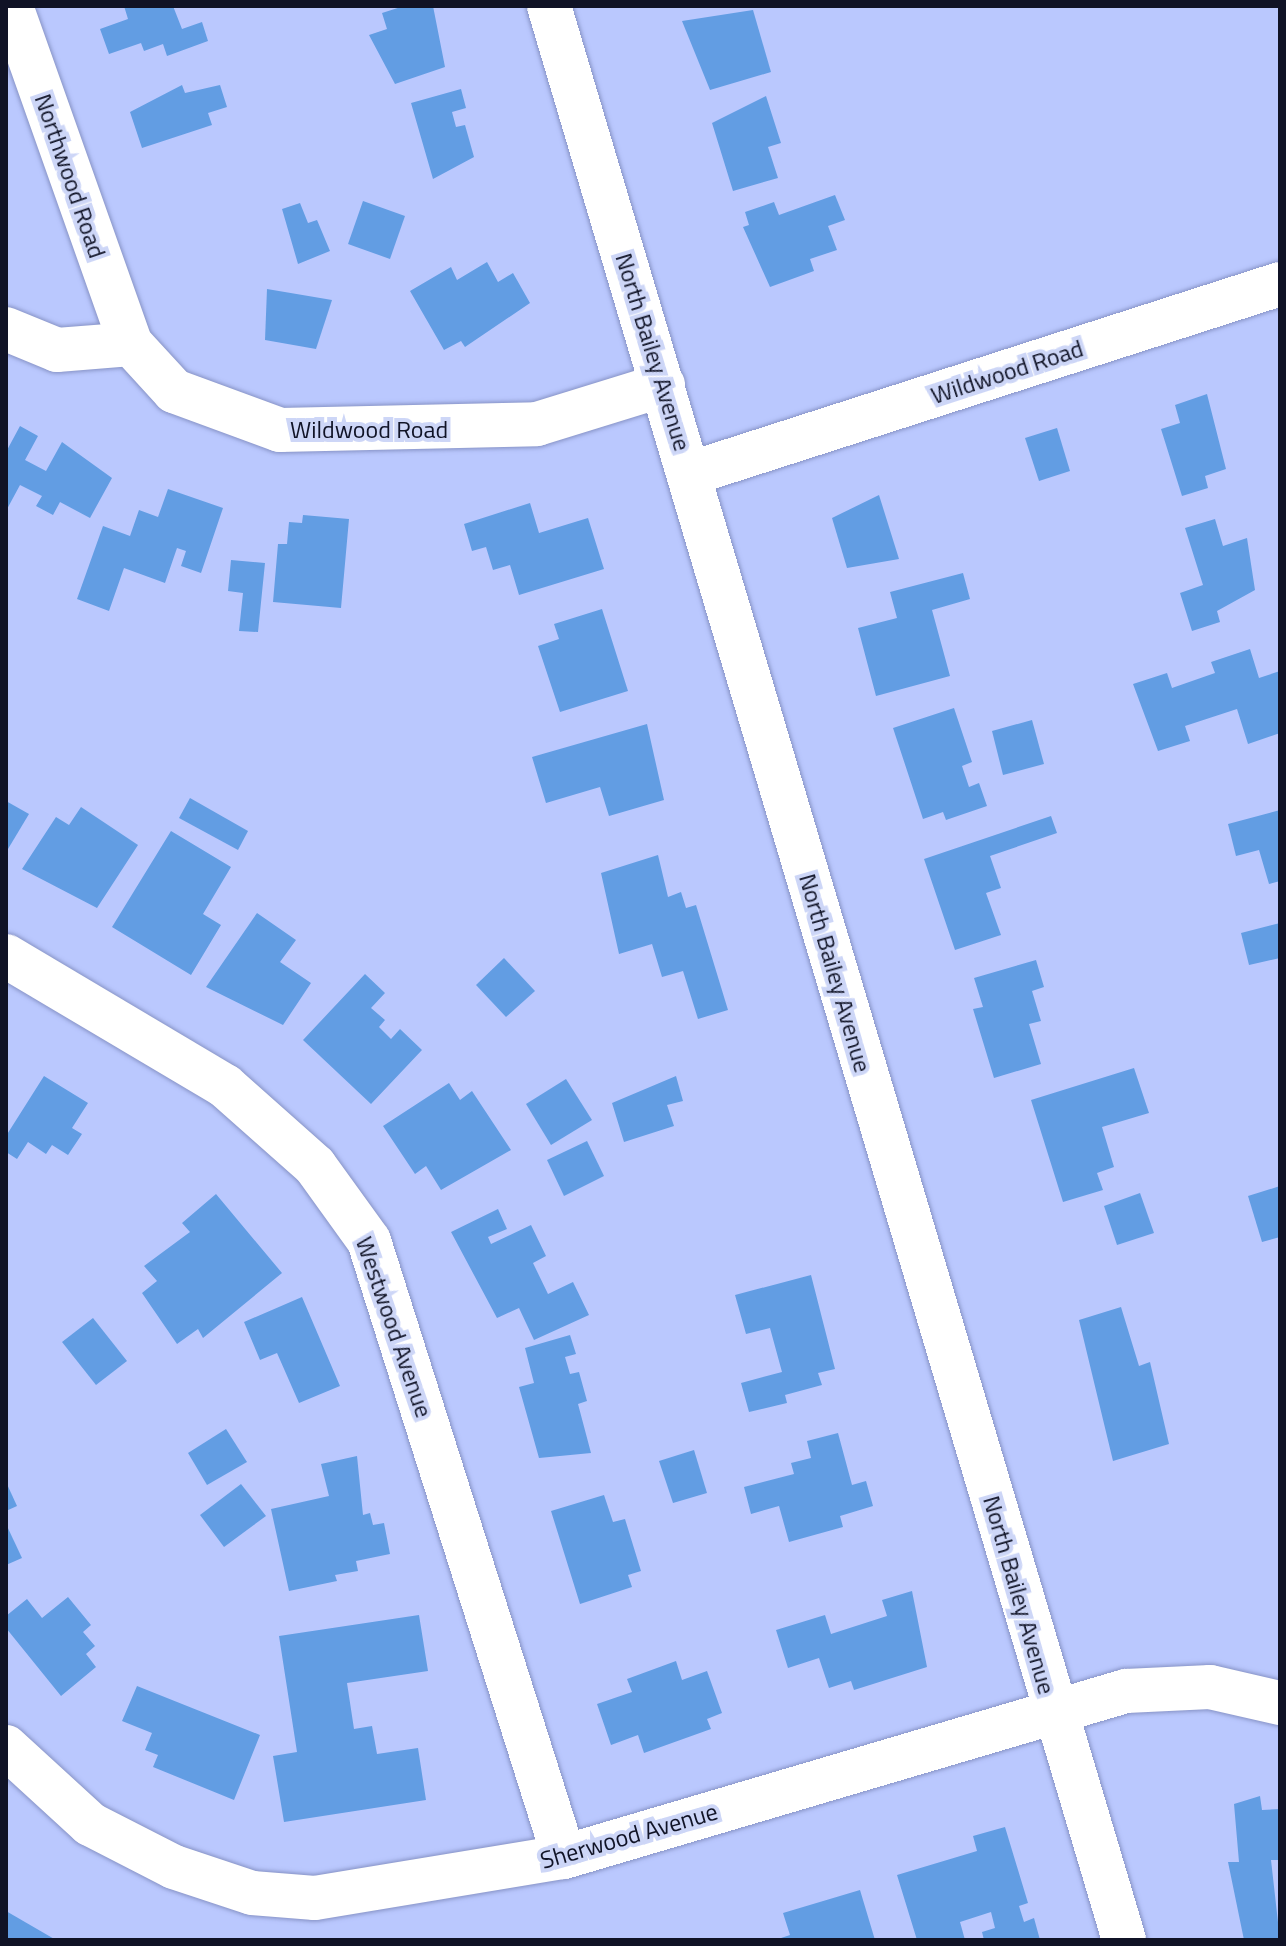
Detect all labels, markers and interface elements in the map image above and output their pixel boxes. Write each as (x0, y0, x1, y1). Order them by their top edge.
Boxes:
street label: Northwood Road (28, 90, 112, 262)
street label: North Bailey Avenue (609, 250, 697, 454)
street label: Wildwood Road (927, 334, 1087, 410)
street label: Wildwood Road (290, 416, 448, 444)
street label: North Bailey Avenue (793, 870, 877, 1076)
street label: Westwood Avenue (350, 1233, 438, 1421)
street label: North Bailey Avenue (977, 1492, 1061, 1698)
street label: Sherwood Avenue (537, 1797, 721, 1875)

